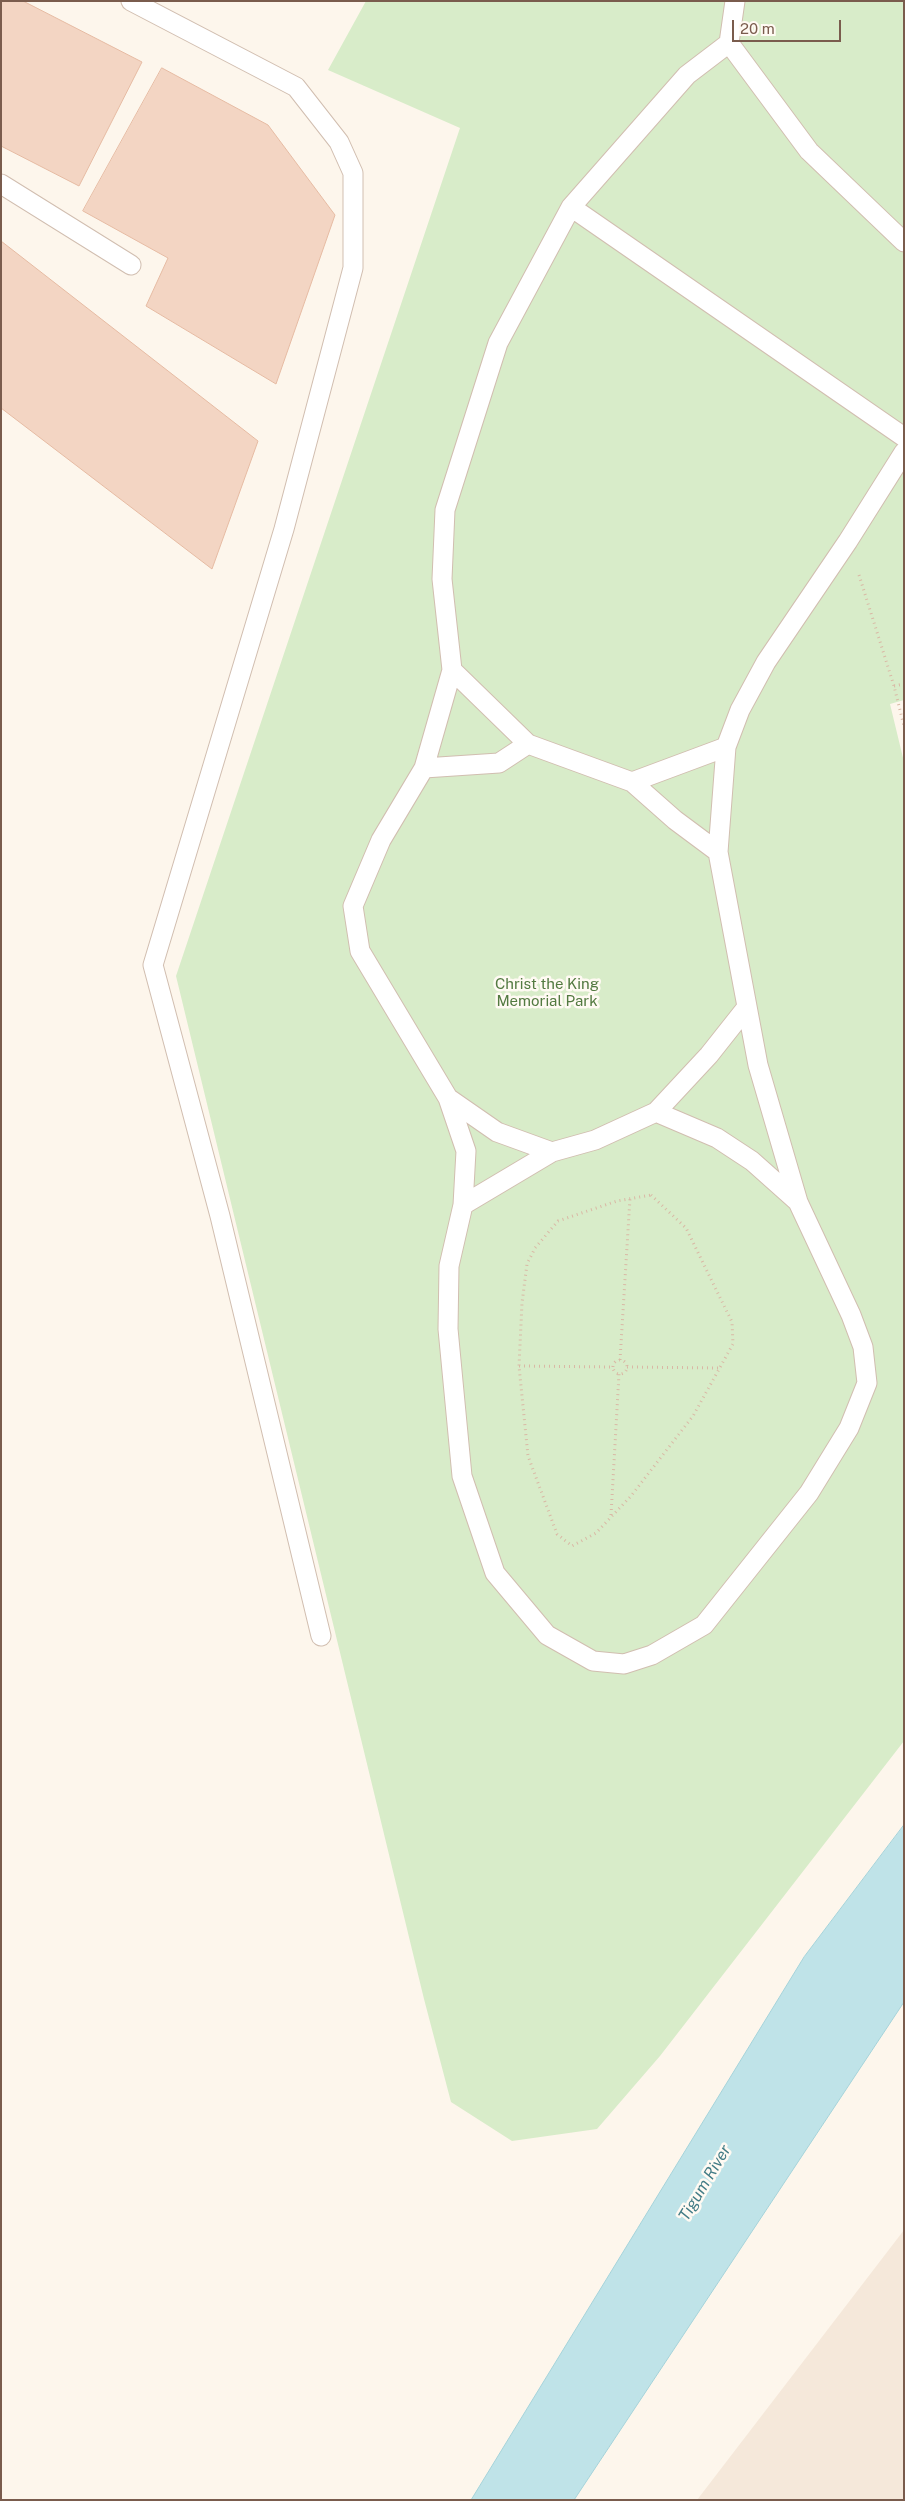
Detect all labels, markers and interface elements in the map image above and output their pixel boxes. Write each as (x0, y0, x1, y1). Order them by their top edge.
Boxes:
scale bar (735, 10, 844, 42)
text: 20 m (740, 20, 775, 37)
park label: Christ the King Memorial Park (495, 975, 599, 1010)
water label: Tigum River (675, 2142, 735, 2224)

